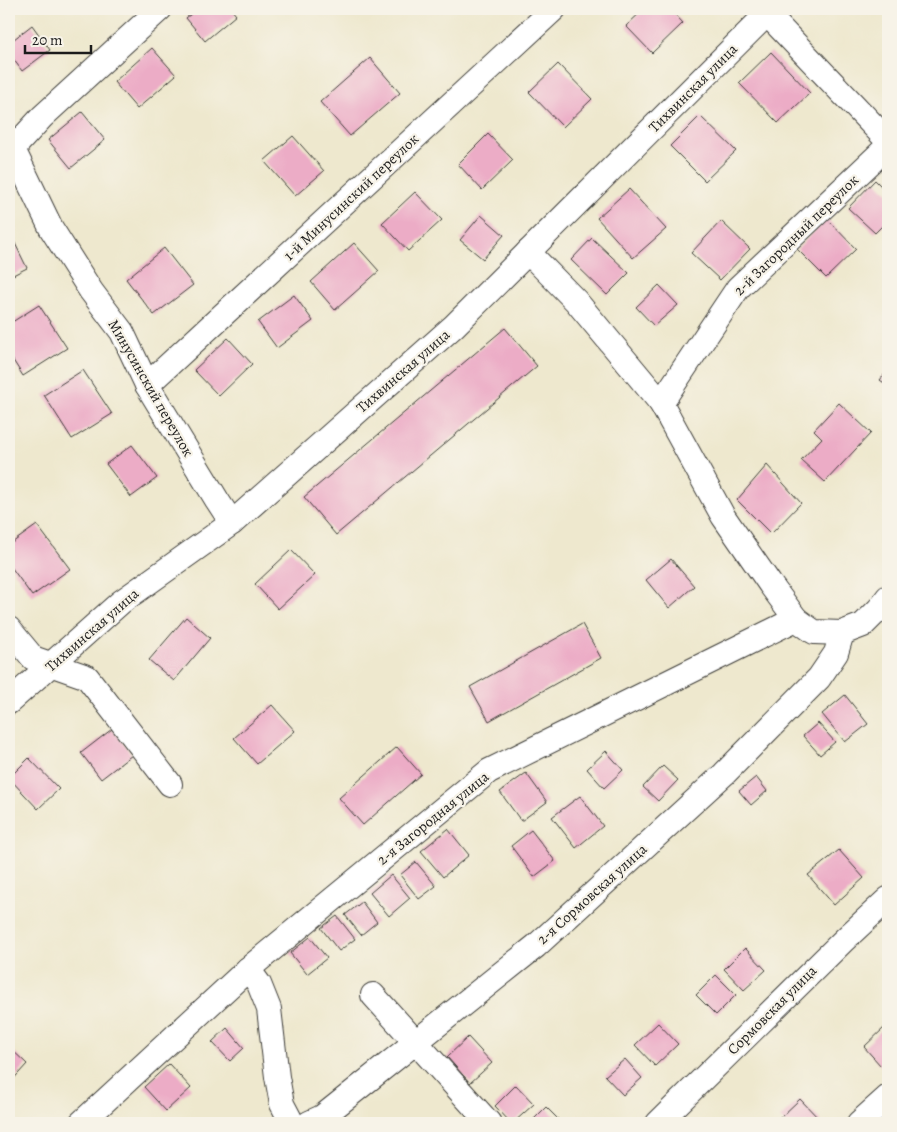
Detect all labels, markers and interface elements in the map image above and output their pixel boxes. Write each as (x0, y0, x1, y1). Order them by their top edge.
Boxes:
scale bar (25, 22, 91, 54)
text: 20 m (32, 30, 63, 50)
street label: Тихвинская улица (644, 39, 742, 137)
street label: 1-й Минусинский переулок (279, 129, 423, 265)
street label: 2-й Загородный переулок (729, 170, 863, 300)
street label: Минусинский переулок (104, 316, 199, 460)
street label: Тихвинская улица (352, 325, 454, 417)
street label: Тихвинская улица (41, 584, 143, 676)
street label: 2-я Загородная улица (373, 767, 493, 869)
street label: 2-я Сормовская улица (533, 839, 651, 949)
street label: Сормовская улица (723, 961, 821, 1059)

